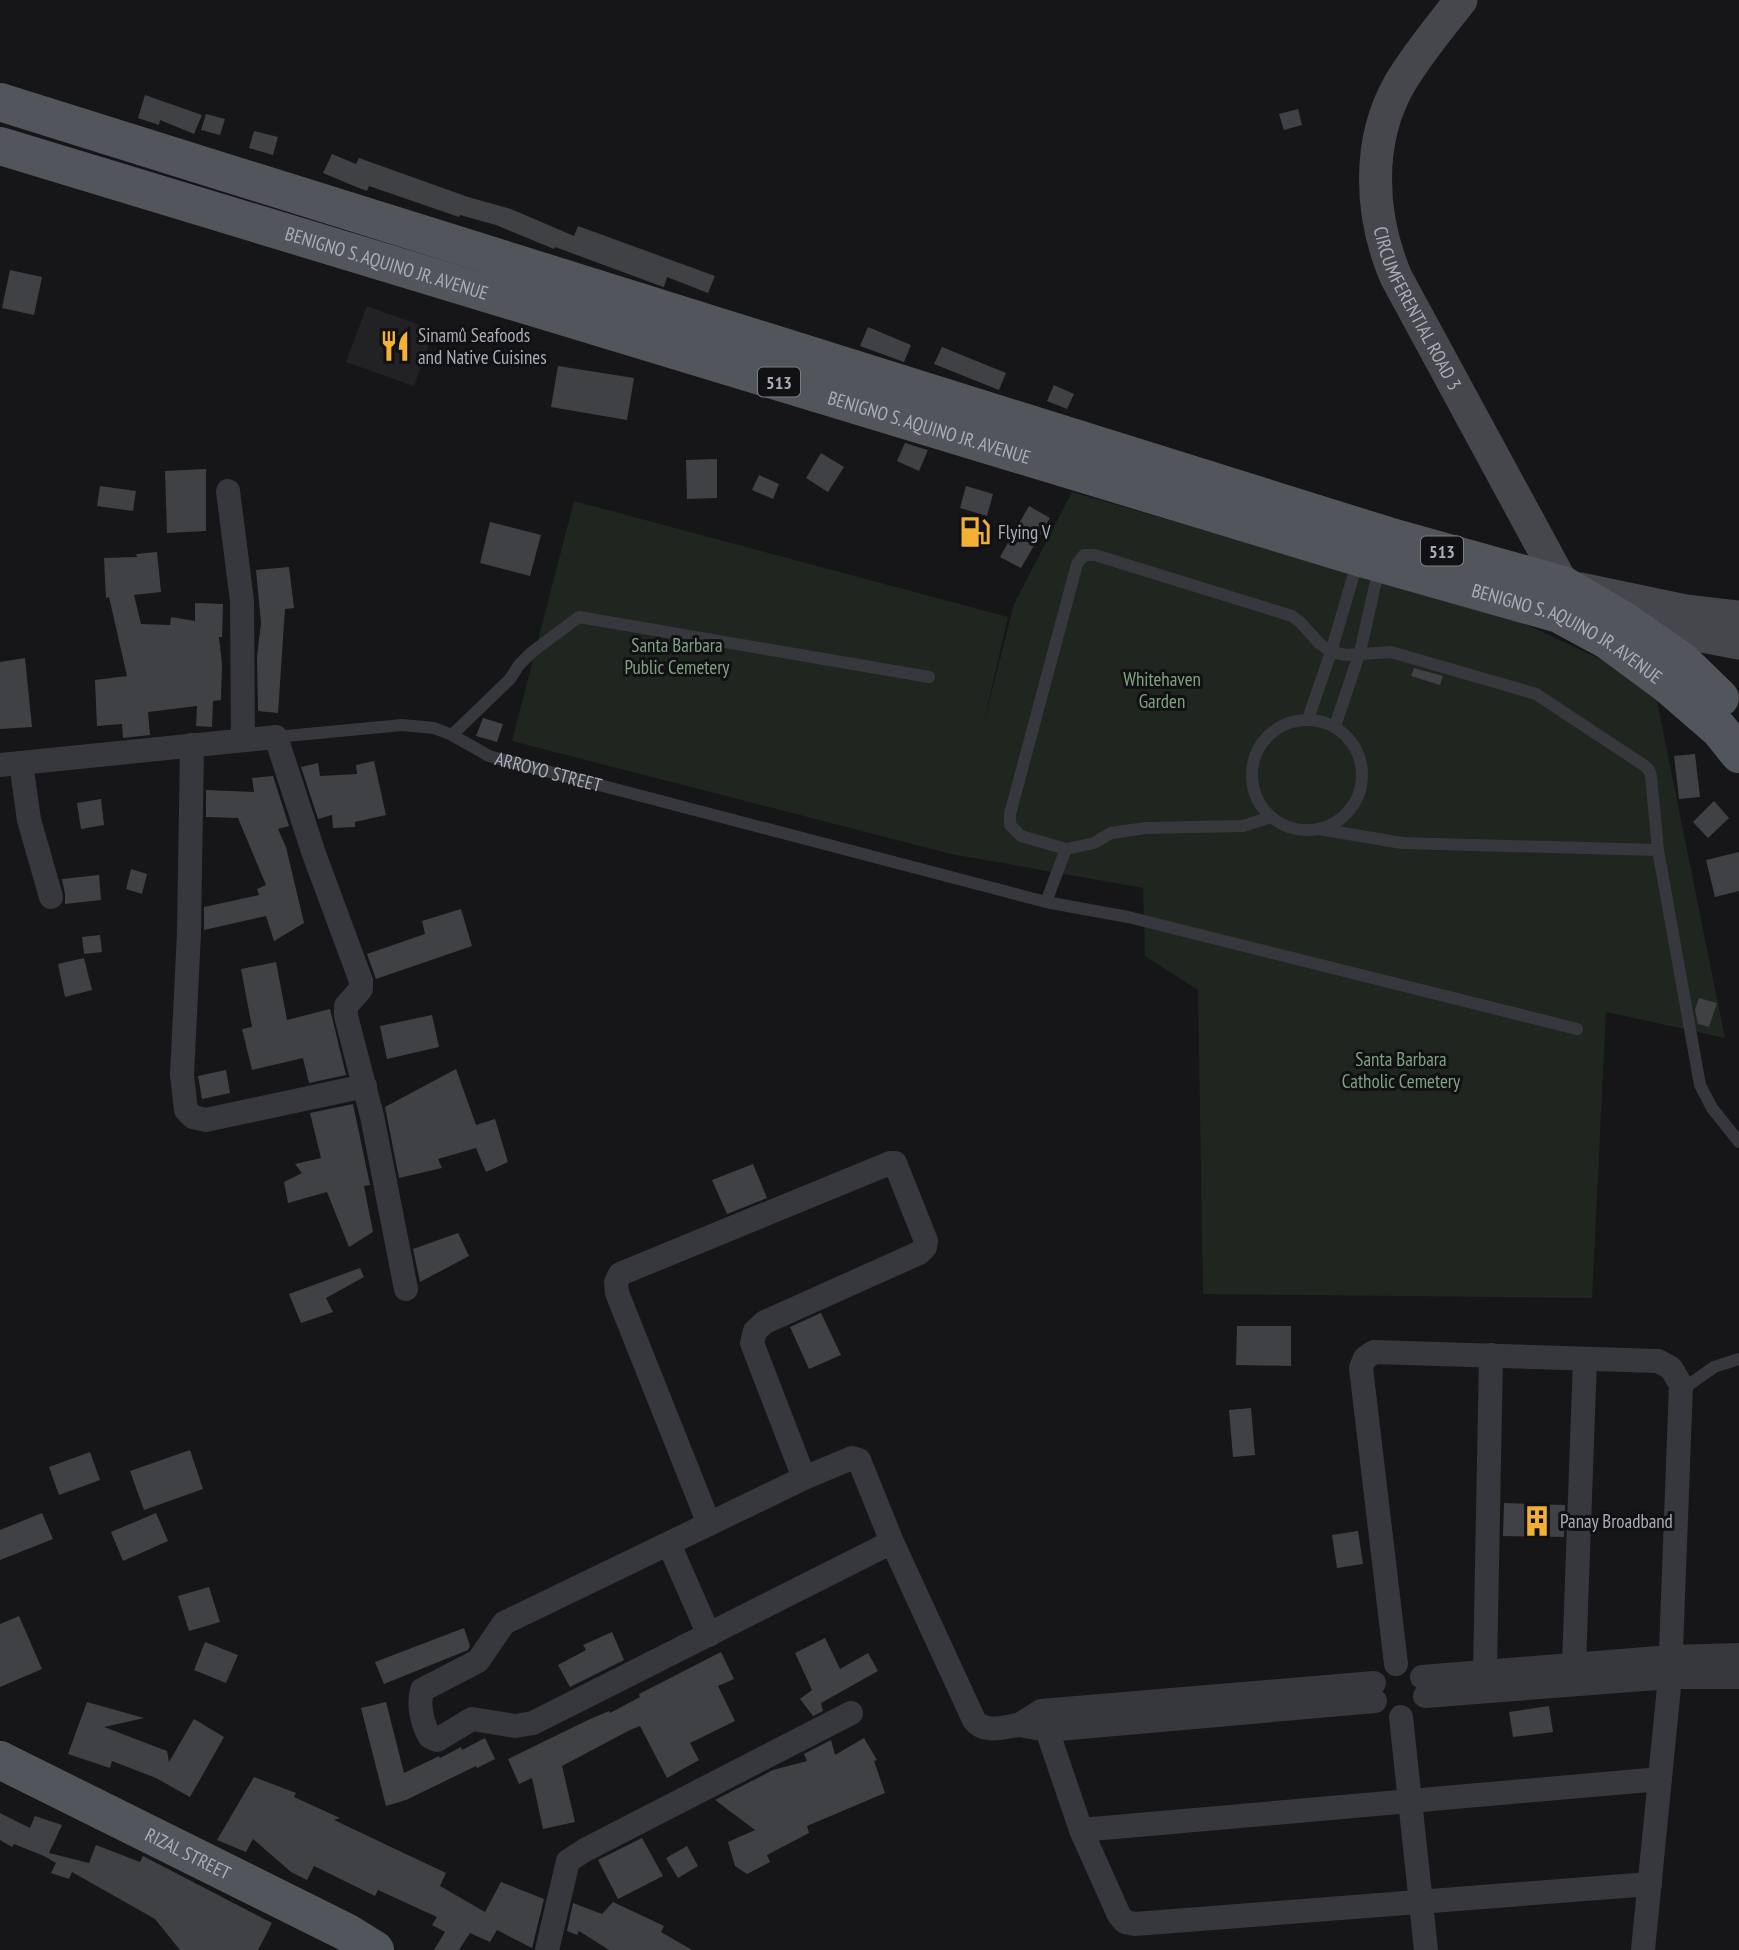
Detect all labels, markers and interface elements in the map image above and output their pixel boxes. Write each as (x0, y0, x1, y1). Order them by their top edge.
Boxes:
street label: BENIGNO S. AQUINO JR. AVENUE (282, 221, 491, 305)
street label: CIRCUMFERENTIAL ROAD 3 (1369, 224, 1467, 394)
place label: Sinamû Seafoods and Native Cuisines (418, 323, 547, 369)
restaurant icon: Sinamû Seafoods and Native Cuisines (378, 329, 412, 363)
road number: 513 (758, 368, 800, 396)
street label: BENIGNO S. AQUINO JR. AVENUE (825, 385, 1034, 469)
fuel station icon: Flying V (958, 515, 992, 549)
place label: Flying V (998, 520, 1051, 544)
road number: 513 (1421, 536, 1463, 566)
street label: BENIGNO S. AQUINO JR. AVENUE (1469, 578, 1667, 689)
park label: Santa Barbara Public Cemetery (624, 633, 730, 679)
park label: Whitehaven Garden (1123, 667, 1201, 713)
street label: ARROYO STREET (492, 746, 605, 797)
park label: Santa Barbara Catholic Cemetery (1342, 1047, 1461, 1093)
building icon: Panay Broadband (1520, 1504, 1554, 1538)
place label: Panay Broadband (1560, 1509, 1673, 1533)
street label: RIZAL STREET (141, 1822, 235, 1885)

